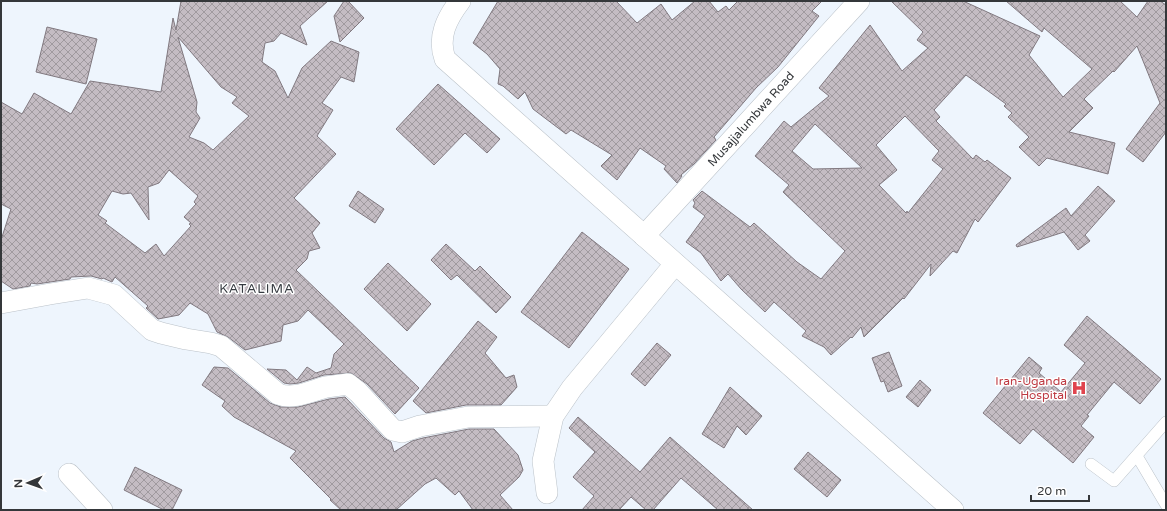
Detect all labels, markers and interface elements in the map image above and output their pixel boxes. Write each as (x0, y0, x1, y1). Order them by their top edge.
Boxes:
street label: Musajjalumbwa Road (705, 69, 797, 169)
district label: KATALIMA (219, 281, 295, 297)
place label: Iran-Uganda Hospital (995, 374, 1067, 402)
hospital icon: Iran-Uganda Hospital (1070, 379, 1088, 397)
north arrow (8, 463, 48, 503)
scale bar (1031, 477, 1089, 503)
text: N (12, 479, 25, 488)
text: 20 m (1037, 484, 1066, 498)

